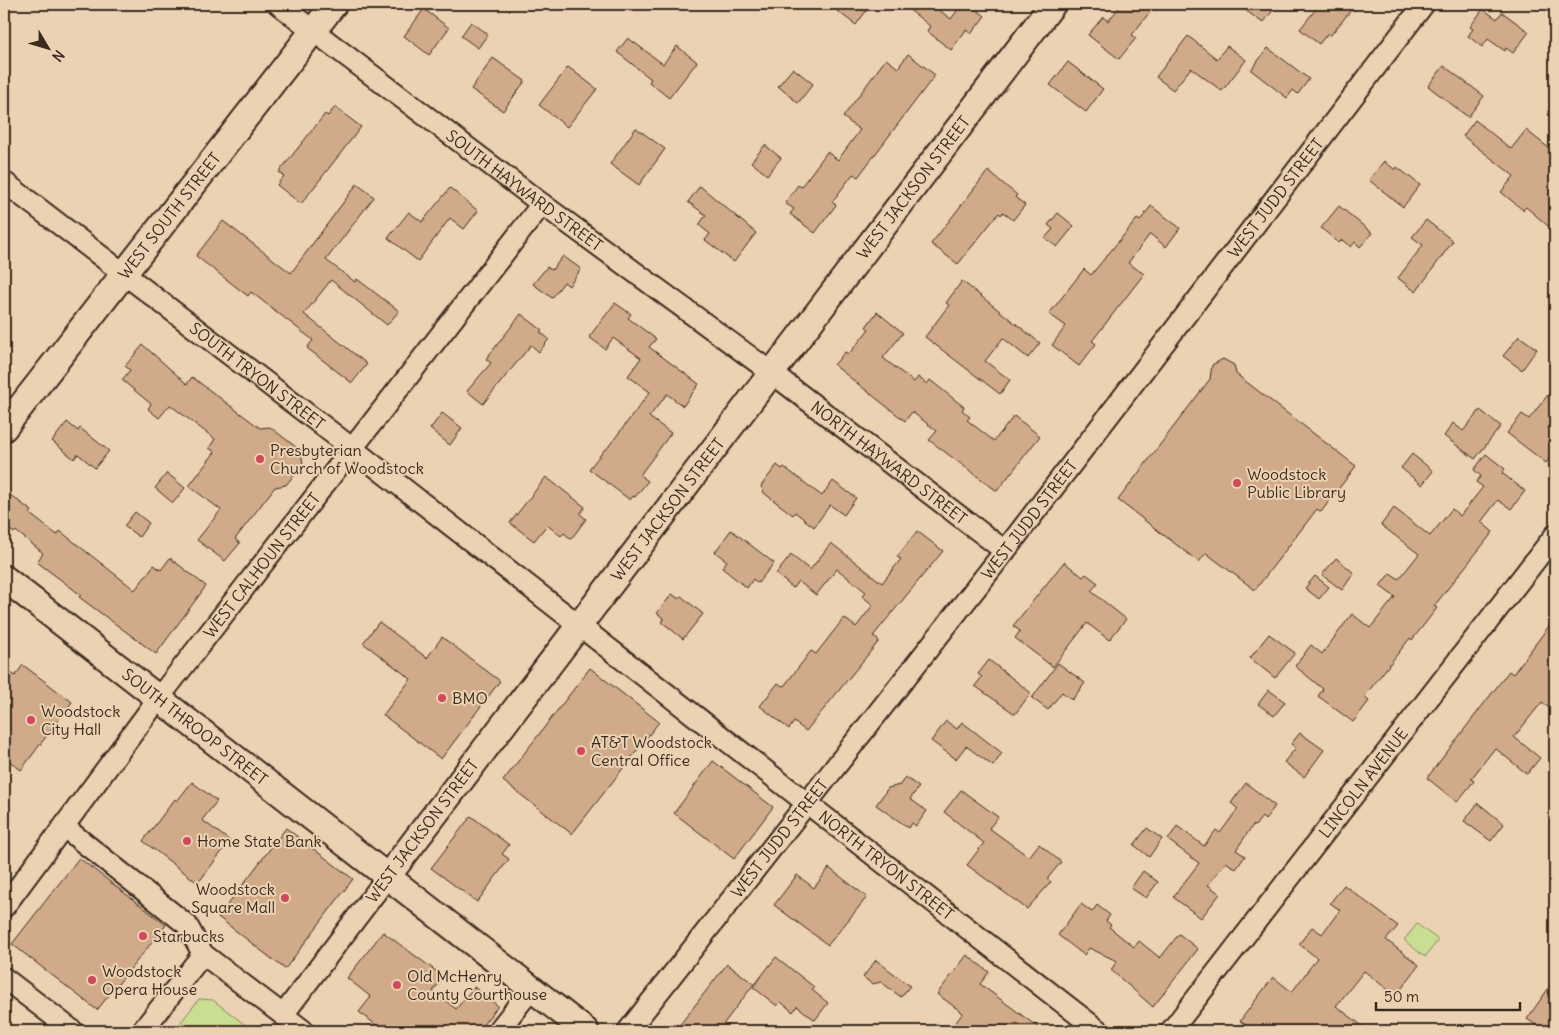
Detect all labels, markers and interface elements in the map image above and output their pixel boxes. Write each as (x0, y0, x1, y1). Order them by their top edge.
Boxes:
north arrow (22, 22, 72, 72)
text: N (48, 47, 68, 65)
street label: WEST JACKSON STREET (852, 112, 974, 263)
street label: SOUTH HAYWARD STREET (442, 125, 607, 255)
street label: WEST JUDD STREET (1223, 134, 1328, 262)
street label: WEST SOUTH STREET (114, 148, 225, 283)
street label: SOUTH TRYON STREET (186, 318, 329, 434)
street label: NORTH HAYWARD STREET (807, 396, 971, 528)
street label: WEST JACKSON STREET (607, 434, 728, 585)
place label: Presbyterian Church of Woodstock (270, 440, 424, 478)
marker: Presbyterian Church of Woodstock (254, 453, 266, 465)
street label: WEST JUDD STREET (977, 456, 1081, 583)
place label: Woodstock Public Library (1247, 464, 1346, 502)
marker: Woodstock Public Library (1231, 477, 1243, 489)
street label: WEST CALHOUN STREET (199, 489, 324, 642)
street label: SOUTH THROOP STREET (118, 664, 272, 789)
place label: BMO (452, 688, 488, 708)
marker: BMO (436, 692, 448, 704)
place label: Woodstock City Hall (41, 701, 120, 739)
marker: Woodstock City Hall (25, 714, 37, 726)
street label: LINCOLN AVENUE (1314, 724, 1412, 842)
place label: AT&T Woodstock Central Office (591, 732, 712, 770)
marker: AT&T Woodstock Central Office (575, 745, 587, 757)
street label: WEST JACKSON STREET (361, 755, 483, 907)
street label: WEST JUDD STREET (727, 775, 832, 902)
street label: NORTH TRYON STREET (815, 806, 958, 924)
place label: Home State Bank (197, 831, 322, 851)
marker: Home State Bank (181, 835, 193, 847)
place label: Woodstock Square Mall (191, 879, 275, 917)
marker: Woodstock Square Mall (279, 892, 291, 904)
place label: Starbucks (153, 926, 224, 946)
marker: Starbucks (137, 930, 149, 942)
place label: Woodstock Opera House (102, 961, 197, 999)
place label: Old McHenry County Courthouse (407, 966, 547, 1004)
marker: Woodstock Opera House (86, 974, 98, 986)
marker: Old McHenry County Courthouse (391, 979, 403, 991)
scale bar (1376, 980, 1520, 1012)
text: 50 m (1384, 987, 1419, 1006)

